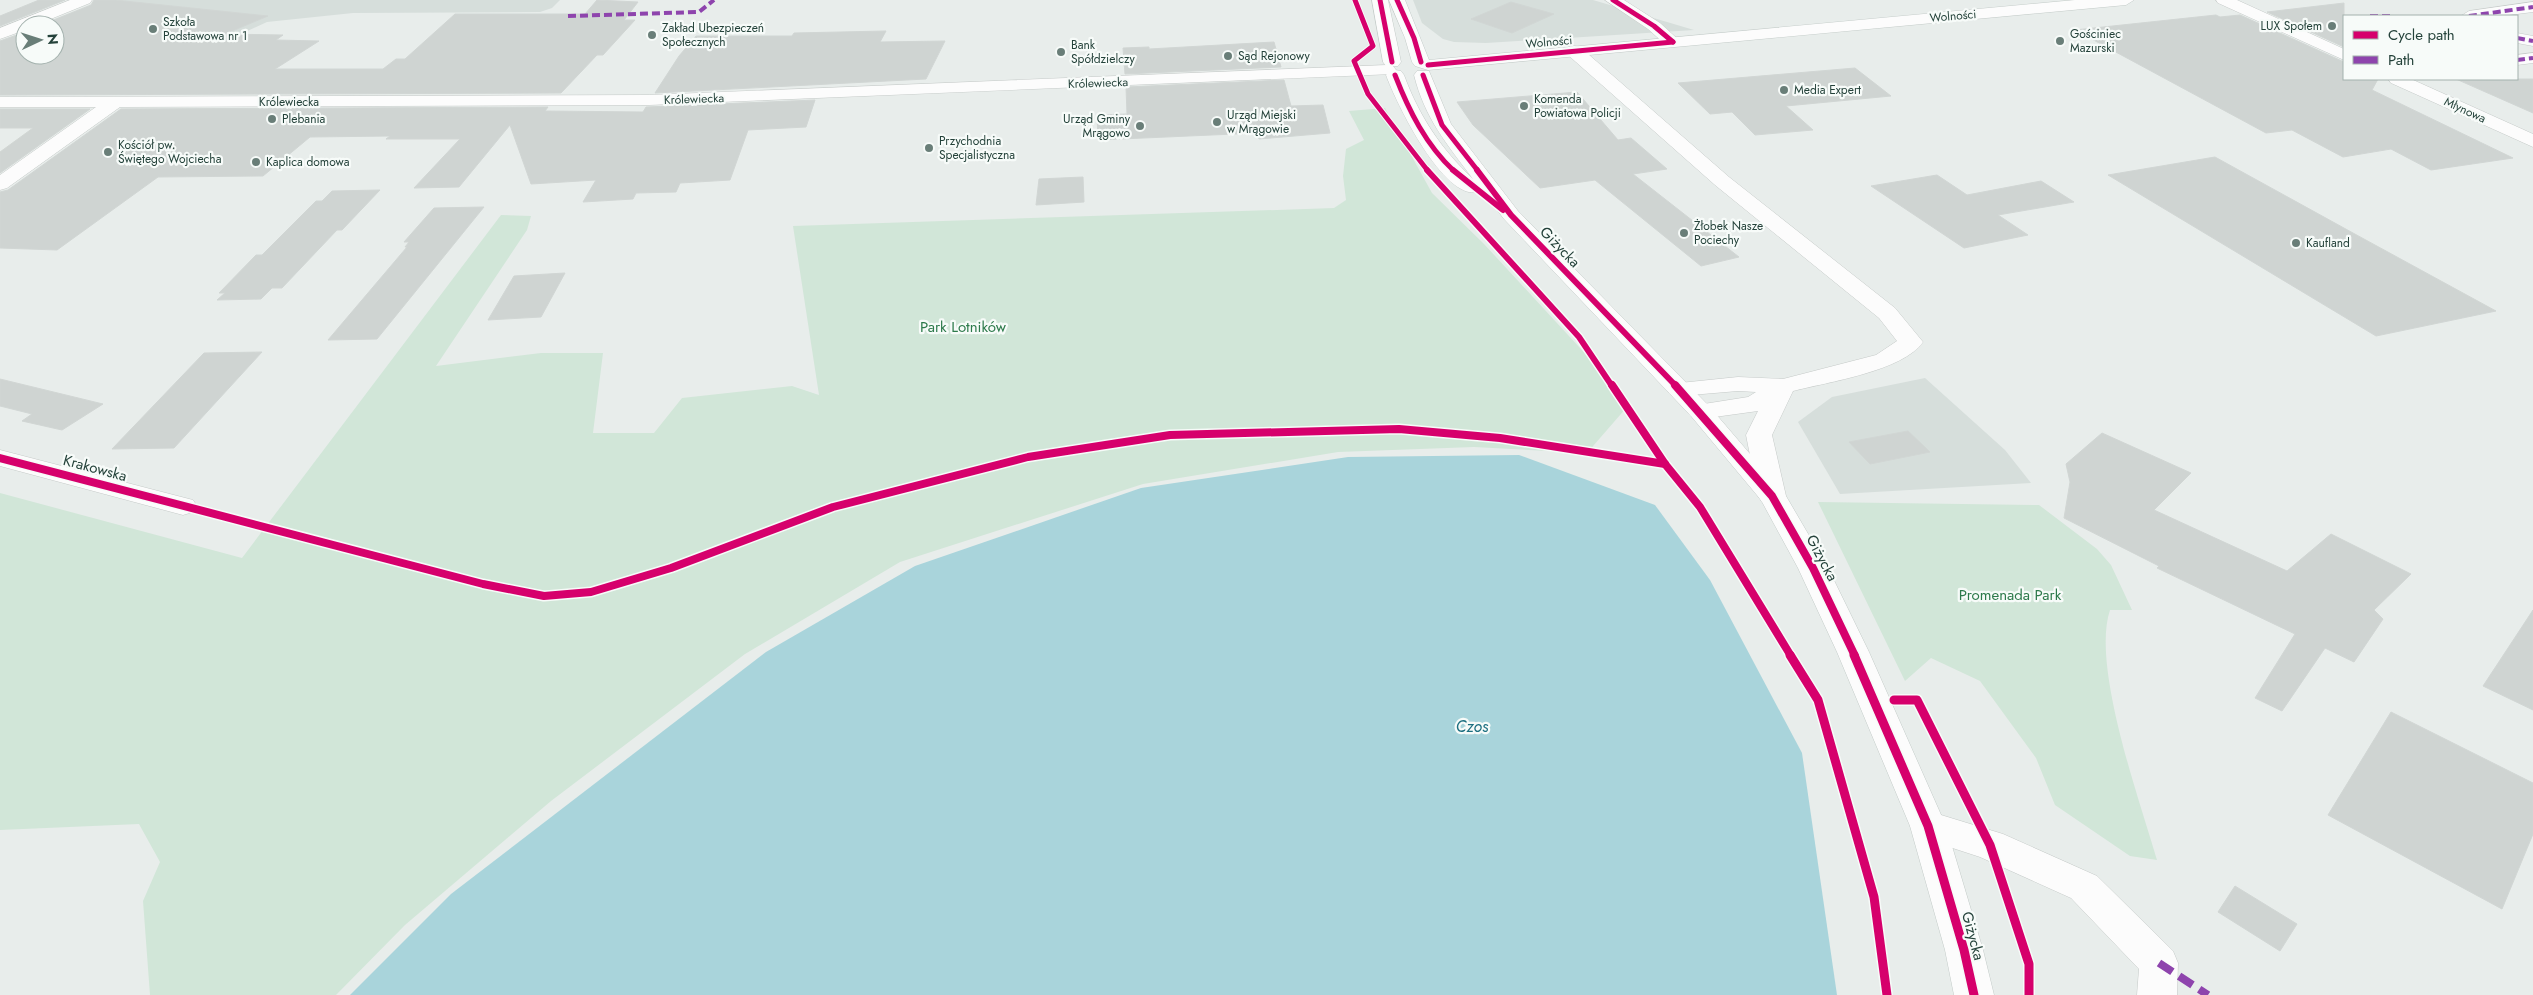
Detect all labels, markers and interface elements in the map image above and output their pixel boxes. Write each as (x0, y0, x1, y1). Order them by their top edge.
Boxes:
street label: Wolności (1929, 5, 1977, 27)
place label: Szkoła Podstawowa nr 1 (163, 13, 247, 45)
north arrow (15, 15, 65, 65)
legend (2343, 15, 2518, 80)
place label: LUX Społem (2261, 17, 2322, 35)
place label: Zakład Ubezpieczeń Społecznych (662, 19, 764, 51)
marker: LUX Społem (2326, 20, 2338, 32)
marker: Szkoła Podstawowa nr 1 (147, 23, 159, 35)
text: Cycle path (2388, 24, 2455, 46)
place label: Gościniec Mazurski (2070, 25, 2121, 57)
marker: Zakład Ubezpieczeń Społecznych (646, 29, 658, 41)
street label: Wolności (1525, 31, 1573, 53)
text: N (43, 33, 63, 45)
marker: Gościniec Mazurski (2054, 35, 2066, 47)
place label: Bank Spółdzielczy (1071, 36, 1136, 68)
marker: Bank Spółdzielczy (1055, 46, 1067, 58)
place label: Sąd Rejonowy (1238, 47, 1310, 65)
text: Path (2388, 49, 2414, 71)
marker: Sąd Rejonowy (1222, 50, 1234, 62)
street label: Królewiecka (1068, 73, 1129, 93)
place label: Media Expert (1794, 81, 1861, 99)
marker: Media Expert (1778, 84, 1790, 96)
street label: Królewiecka (664, 89, 725, 109)
place label: Komenda Powiatowa Policji (1534, 90, 1621, 122)
street label: Młynowa (2441, 92, 2489, 128)
street label: Królewiecka (259, 93, 319, 111)
marker: Komenda Powiatowa Policji (1518, 100, 1530, 112)
place label: Urząd Miejski w Mrągowie (1227, 106, 1296, 138)
place label: Plebania (282, 110, 326, 128)
place label: Urząd Gminy Mrągowo (1063, 110, 1131, 142)
marker: Plebania (266, 113, 278, 125)
marker: Urząd Miejski w Mrągowie (1211, 116, 1223, 128)
marker: Urząd Gminy Mrągowo (1134, 120, 1146, 132)
place label: Przychodnia Specjalistyczna (939, 132, 1015, 164)
place label: Kościół pw. Świętego Wojciecha (118, 136, 222, 168)
marker: Przychodnia Specjalistyczna (923, 142, 935, 154)
marker: Kościół pw. Świętego Wojciecha (102, 146, 114, 158)
place label: Kaplica domowa (266, 153, 350, 171)
marker: Kaplica domowa (250, 156, 262, 168)
place label: Żłobek Nasze Pociechy (1694, 217, 1763, 249)
street label: Giżycka (1535, 221, 1585, 273)
marker: Żłobek Nasze Pociechy (1678, 227, 1690, 239)
place label: Kaufland (2306, 234, 2350, 252)
marker: Kaufland (2290, 237, 2302, 249)
park label: Park Lotników (920, 316, 1007, 338)
street label: Krakowska (61, 449, 129, 487)
street label: Giżycka (1801, 531, 1843, 585)
park label: Promenada Park (1959, 584, 2062, 606)
water label: Czos (1456, 715, 1489, 738)
street label: Giżycka (1956, 909, 1990, 963)

